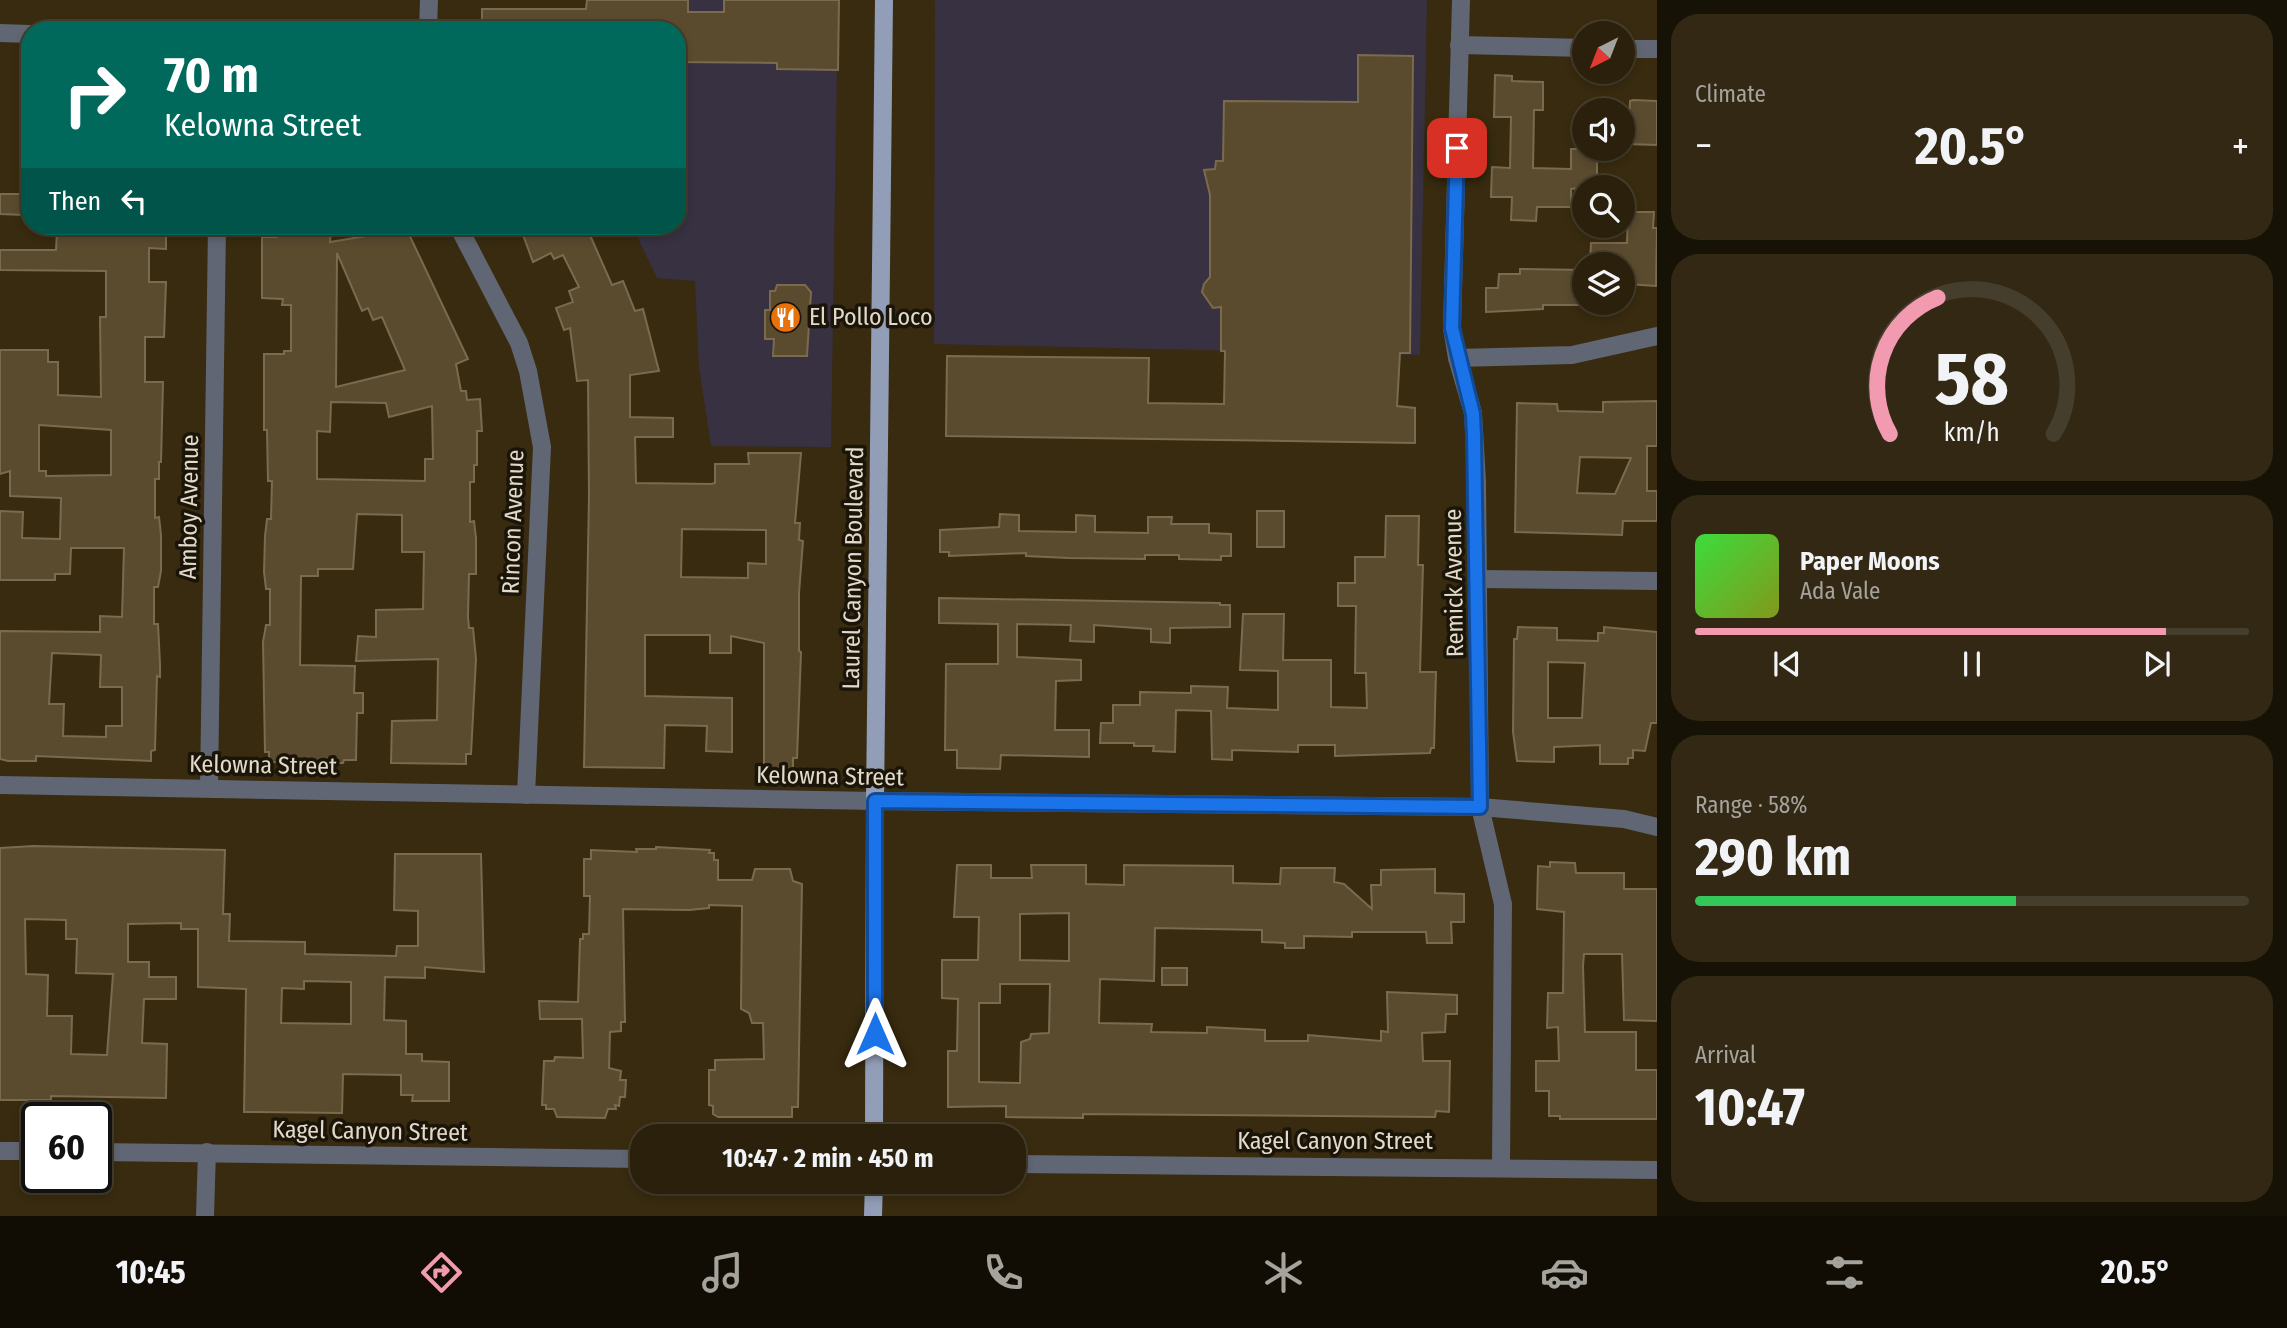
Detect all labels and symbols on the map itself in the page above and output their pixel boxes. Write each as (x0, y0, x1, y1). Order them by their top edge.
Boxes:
north arrow (1572, 21, 1634, 84)
pin (1427, 118, 1487, 178)
restaurant icon: El Pollo Loco (769, 300, 803, 334)
place label: El Pollo Loco (809, 303, 933, 331)
street label: Amboy Avenue (174, 434, 204, 580)
street label: Laurel Canyon Boulevard (837, 446, 869, 690)
street label: Rincon Avenue (496, 449, 530, 595)
street label: Remick Avenue (1439, 509, 1469, 657)
street label: Kelowna Street (189, 750, 337, 780)
street label: Kelowna Street (756, 761, 904, 791)
position arrow (838, 997, 912, 1071)
speed limit sign: 60 (21, 1102, 112, 1193)
street label: Kagel Canyon Street (272, 1115, 468, 1147)
street label: Kagel Canyon Street (1237, 1127, 1433, 1155)

